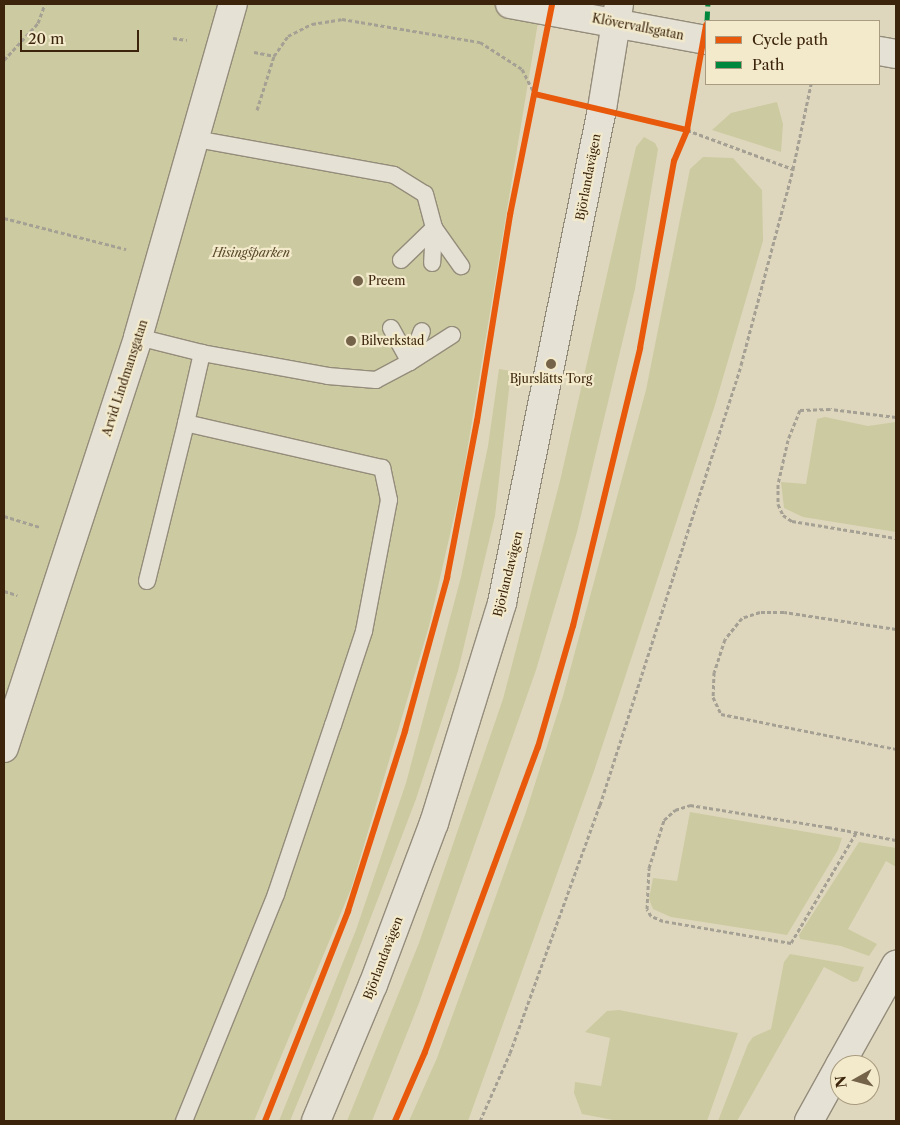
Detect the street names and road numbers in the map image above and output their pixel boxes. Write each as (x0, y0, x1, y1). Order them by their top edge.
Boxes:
street label: Klövervallsgatan (591, 11, 685, 43)
street label: Björlandavägen (573, 132, 603, 222)
street label: Arvid Lindmansgatan (99, 318, 151, 438)
street label: Björlandavägen (490, 530, 526, 618)
street label: Björlandavägen (361, 914, 405, 1002)

